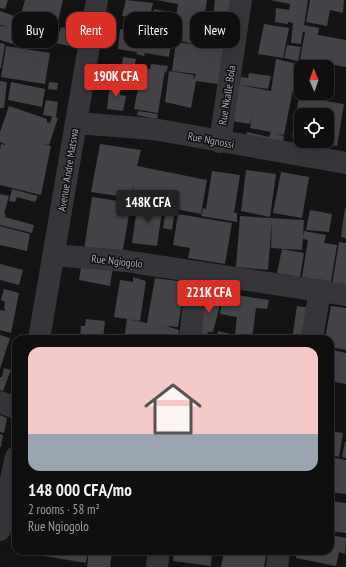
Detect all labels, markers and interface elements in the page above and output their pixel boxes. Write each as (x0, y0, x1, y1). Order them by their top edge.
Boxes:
chip: Buy (12, 12, 58, 48)
chip: Rent (66, 12, 116, 48)
chip: Filters (124, 12, 182, 48)
chip: New (190, 12, 240, 48)
north arrow (294, 60, 334, 100)
map controls (294, 60, 334, 148)
pin: 190K CFA (75, 64, 157, 98)
street label: Rue Nkalle Bola (215, 64, 239, 126)
text: 190K CFA (93, 68, 139, 85)
button: locate (294, 108, 334, 148)
street label: Avenue Andre Matswa (55, 128, 81, 212)
street label: Rue Ngnossi (187, 129, 235, 151)
pin: 148K CFA (107, 190, 189, 224)
text: 148K CFA (125, 194, 171, 211)
street label: Rue Ngiogolo (91, 251, 144, 271)
pin: 221K CFA (168, 280, 250, 314)
text: 221K CFA (186, 284, 232, 301)
icon: home (137, 373, 209, 445)
text: 148 000 CFA/mo (28, 479, 132, 501)
text: 2 rooms · 58 m² (28, 501, 100, 518)
text: Rue Ngiogolo (28, 518, 89, 535)

